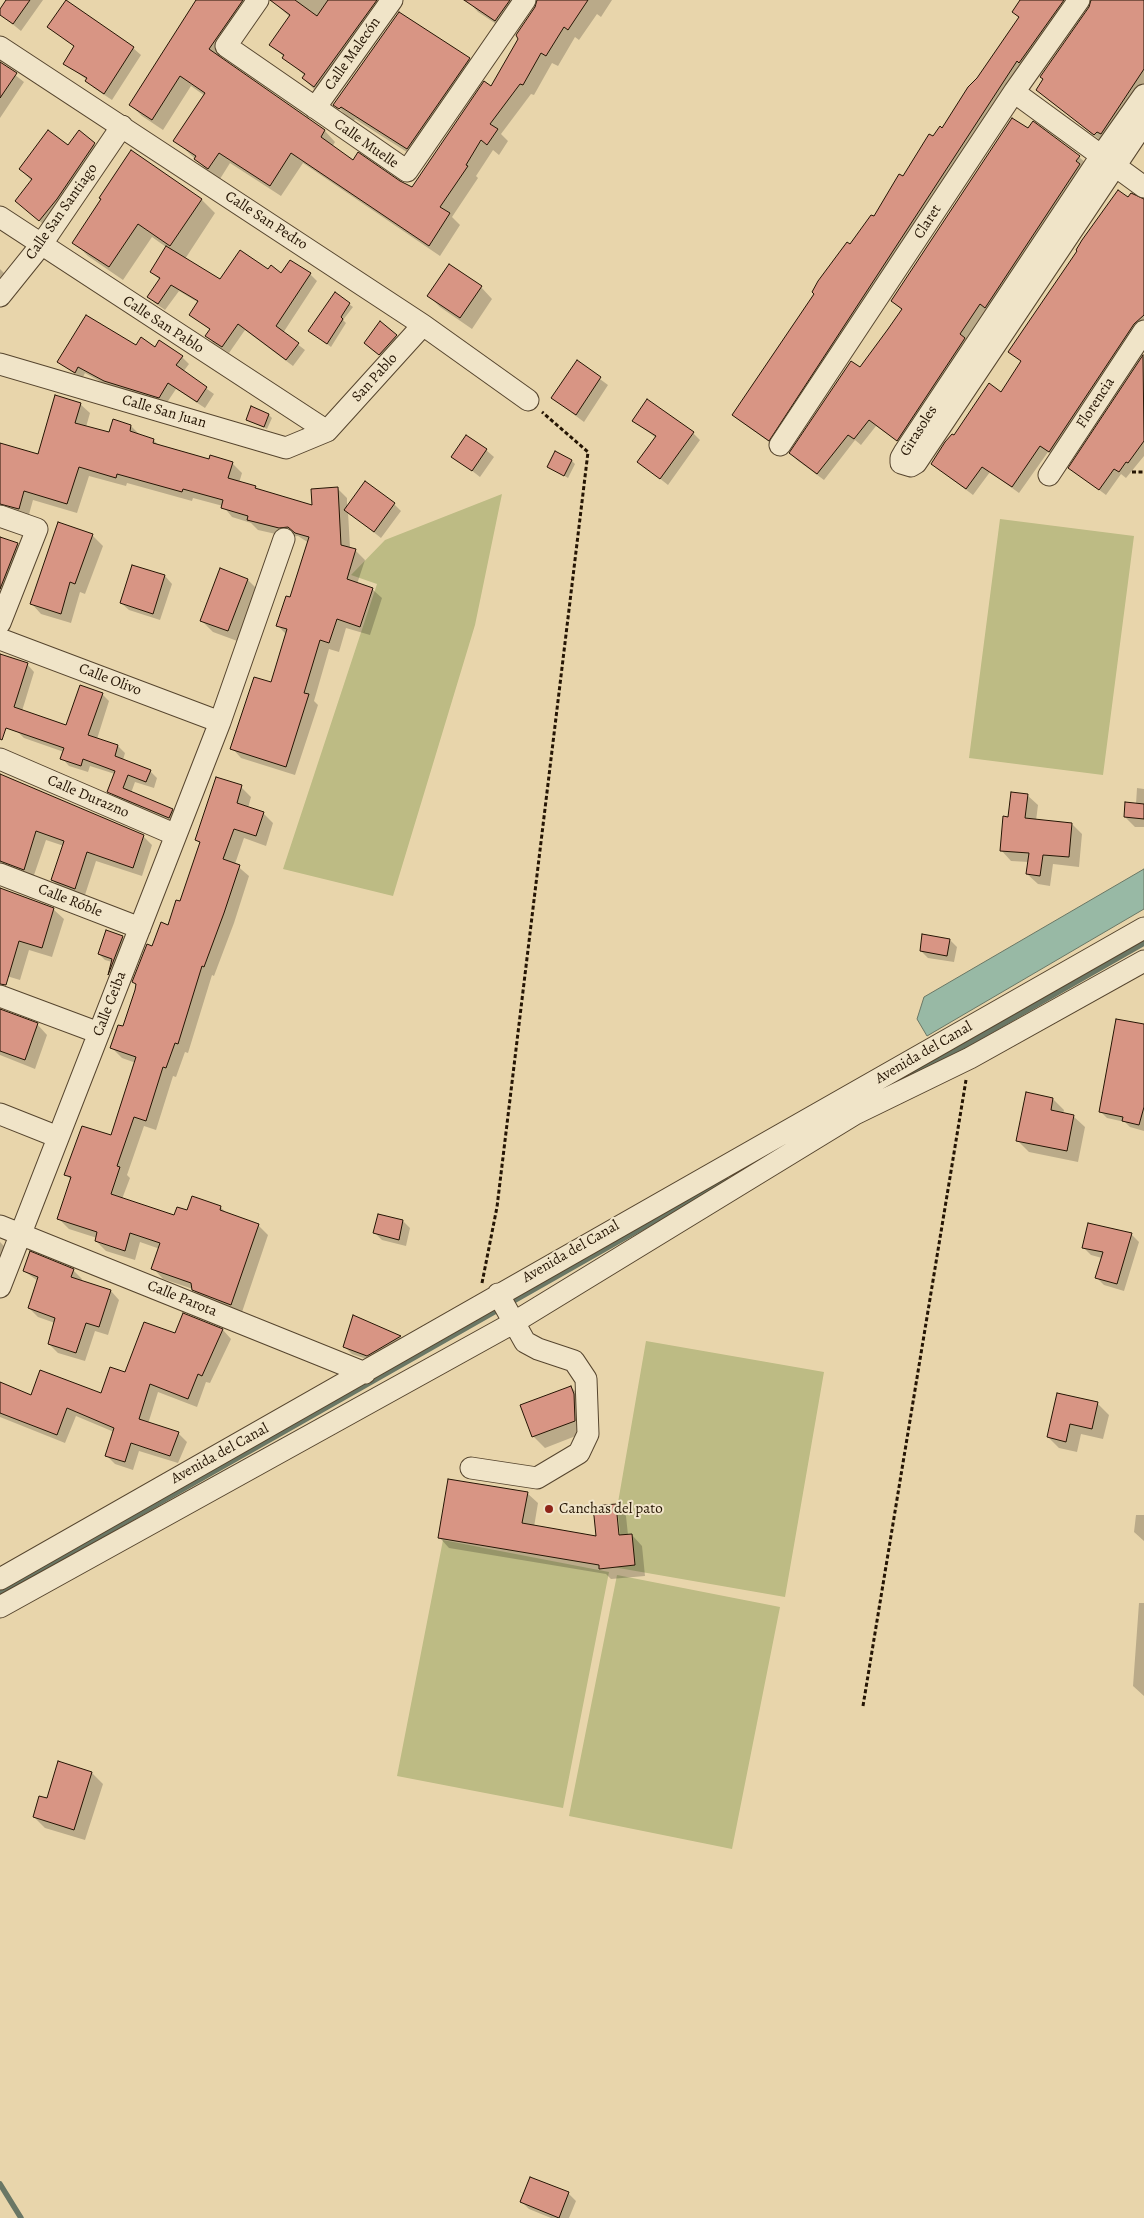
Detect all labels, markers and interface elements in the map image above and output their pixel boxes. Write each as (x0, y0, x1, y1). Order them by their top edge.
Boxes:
street label: Calle Malecón (321, 14, 385, 94)
street label: Calle Muelle (330, 115, 402, 173)
street label: Calle San Santiago (22, 160, 102, 264)
street label: Calle San Pedro (221, 188, 311, 254)
street label: Claret (910, 201, 946, 243)
street label: Calle San Pablo (119, 292, 207, 358)
street label: San Pablo (348, 350, 402, 406)
street label: Florencia (1073, 374, 1119, 432)
street label: Calle San Juan (120, 391, 208, 433)
street label: Girasoles (896, 402, 942, 460)
street label: Calle Olivo (76, 660, 144, 700)
street label: Calle Durazno (44, 772, 132, 822)
street label: Calle Róble (35, 880, 105, 922)
street label: Calle Ceiba (89, 969, 131, 1039)
street label: Avenida del Canal (872, 1018, 976, 1088)
street label: Avenida del Canal (519, 1217, 623, 1287)
street label: Calle Parota (145, 1277, 219, 1321)
street label: Avenida del Canal (168, 1420, 272, 1488)
place label: Canchas del pato (559, 1500, 663, 1518)
marker: Canchas del pato (543, 1503, 555, 1515)

